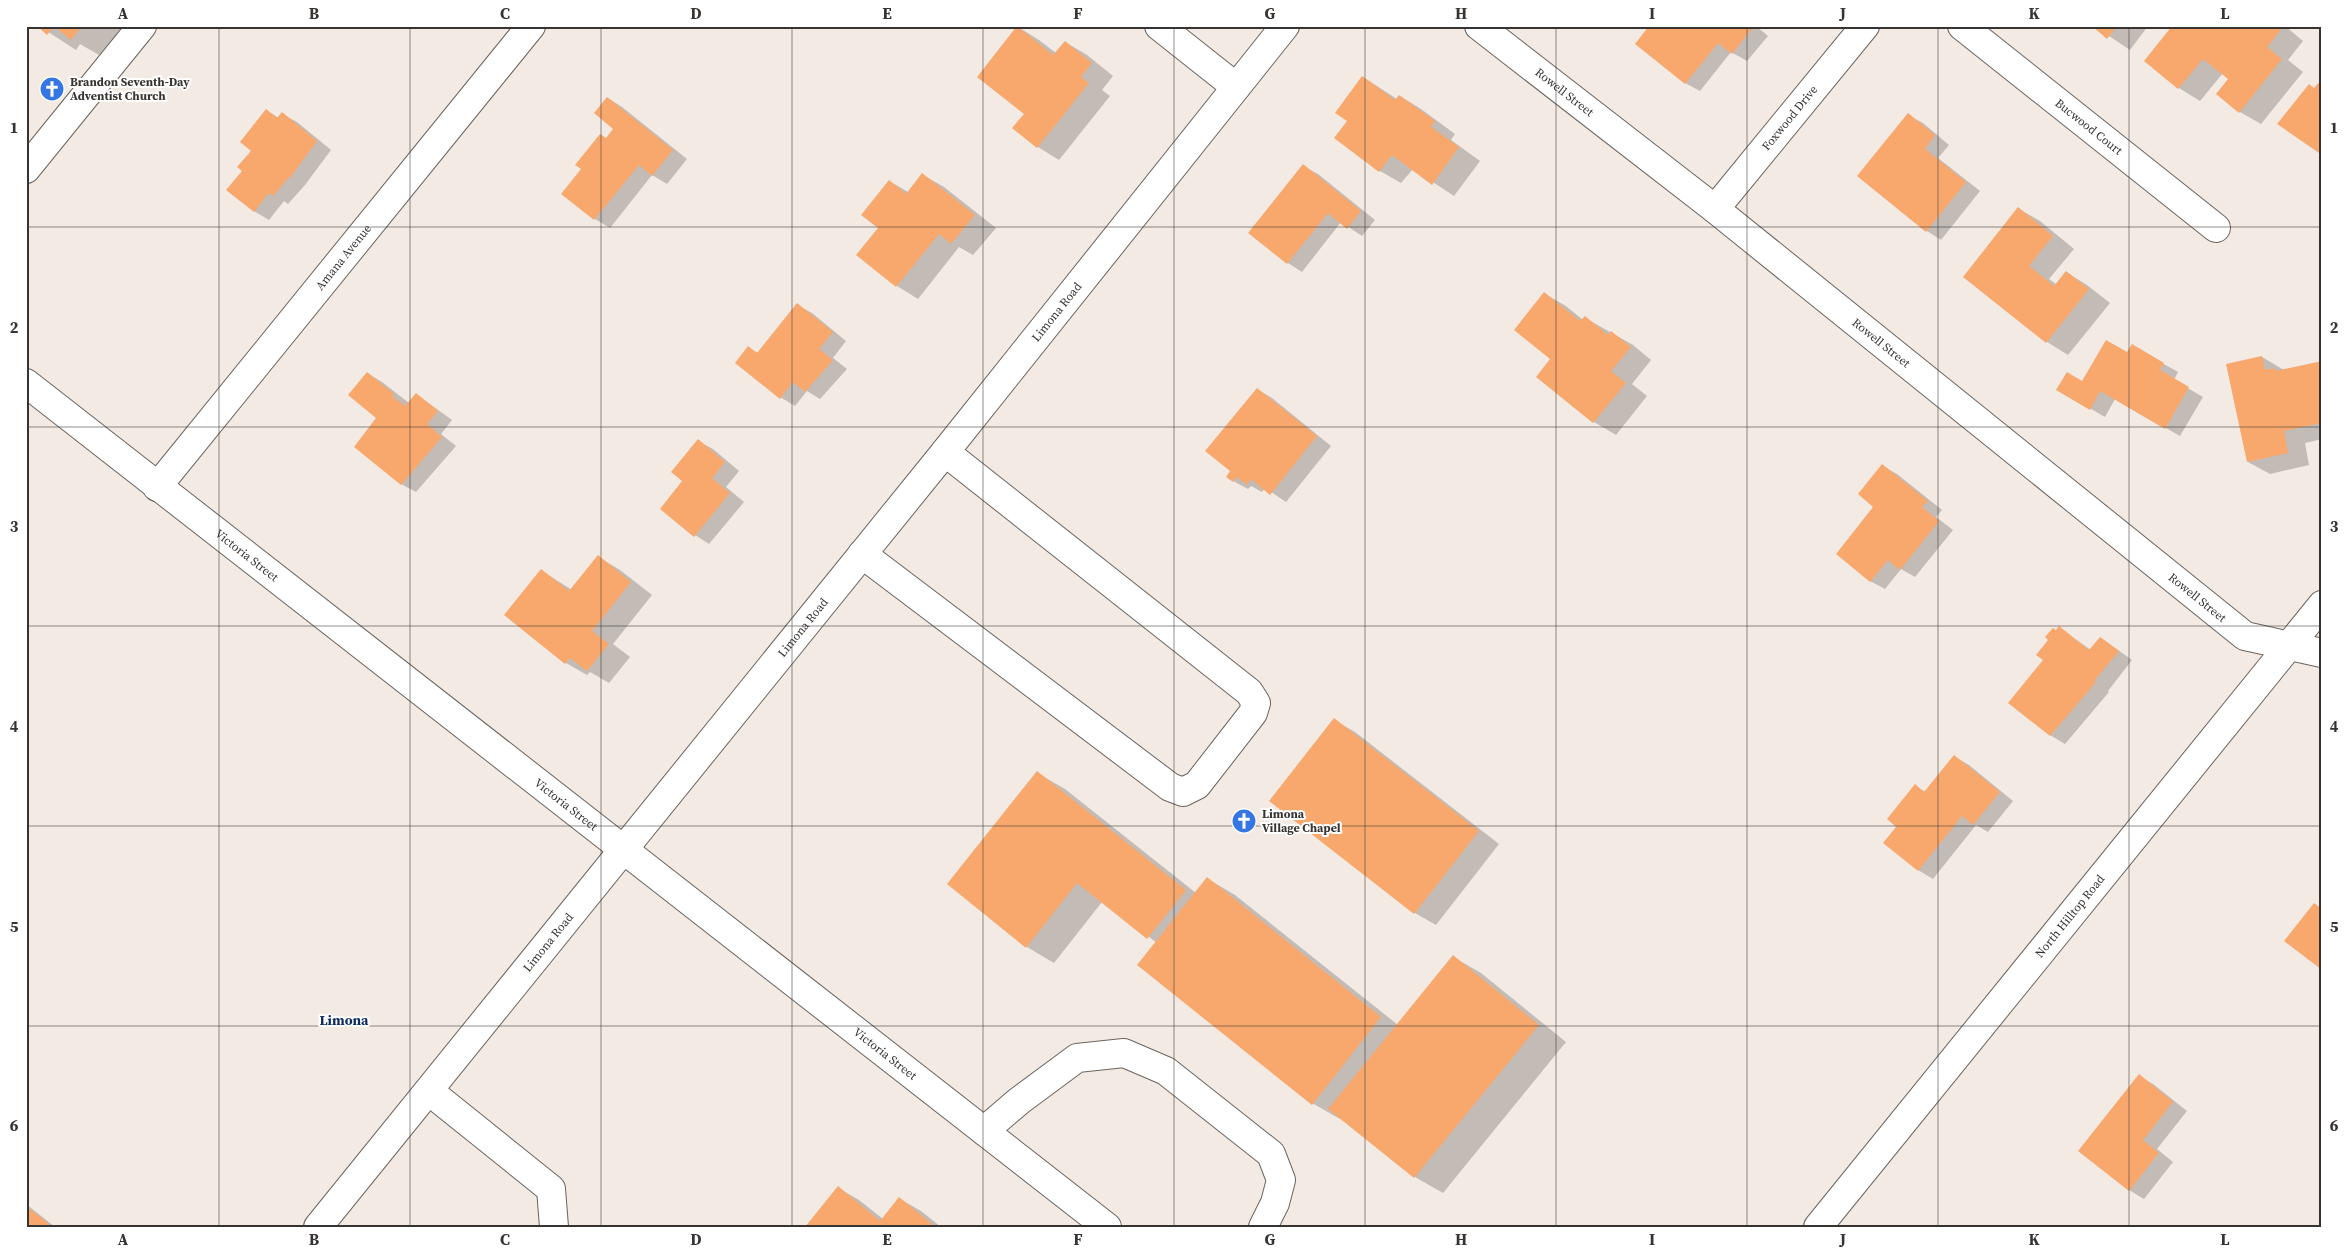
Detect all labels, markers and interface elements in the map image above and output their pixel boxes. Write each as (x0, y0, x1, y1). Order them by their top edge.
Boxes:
text: A (118, 2, 129, 24)
text: B (309, 2, 320, 24)
text: C (500, 2, 510, 24)
text: D (690, 2, 702, 24)
text: E (882, 2, 892, 24)
text: F (1073, 2, 1083, 24)
text: G (1265, 2, 1276, 24)
text: H (1455, 2, 1467, 24)
text: I (1649, 2, 1655, 24)
text: J (1839, 2, 1846, 24)
text: K (2028, 2, 2040, 24)
text: L (2220, 2, 2230, 24)
street label: Rowell Street (1532, 64, 1597, 120)
place label: Brandon Seventh-Day Adventist Church (70, 74, 190, 104)
church icon: Brandon Seventh-Day Adventist Church (39, 76, 65, 102)
street label: Foxwood Drive (1758, 82, 1821, 154)
street label: Bucwood Court (2052, 95, 2126, 159)
text: 1 (10, 116, 18, 138)
text: 1 (2330, 116, 2338, 138)
street label: Amana Avenue (312, 221, 375, 293)
street label: Limona Road (1028, 279, 1085, 345)
street label: Rowell Street (1849, 315, 1914, 371)
text: 2 (10, 316, 19, 338)
text: 2 (2330, 316, 2339, 338)
text: 3 (10, 515, 19, 537)
text: 3 (2330, 515, 2339, 537)
street label: Victoria Street (212, 526, 282, 585)
street label: Rowell Street (2165, 569, 2230, 626)
street label: Limona Road (774, 595, 832, 660)
text: 4 (10, 715, 19, 737)
text: 4 (2330, 715, 2339, 737)
street label: Victoria Street (531, 775, 601, 834)
place label: Limona Village Chapel (1262, 806, 1341, 836)
church icon: Limona Village Chapel (1231, 808, 1257, 834)
street label: North Hilltop Road (2031, 871, 2108, 961)
street label: Limona Road (519, 909, 577, 975)
text: 5 (10, 915, 19, 937)
text: 5 (2330, 915, 2339, 937)
district label: Limona (319, 1010, 369, 1030)
street label: Victoria Street (850, 1024, 920, 1084)
text: 6 (10, 1114, 19, 1136)
text: 6 (2330, 1114, 2339, 1136)
text: A (118, 1228, 129, 1250)
text: B (309, 1228, 320, 1250)
text: C (500, 1228, 510, 1250)
text: D (690, 1228, 702, 1250)
text: E (882, 1228, 892, 1250)
text: F (1073, 1228, 1083, 1250)
text: G (1265, 1228, 1276, 1250)
text: H (1455, 1228, 1467, 1250)
text: I (1649, 1228, 1655, 1250)
text: J (1839, 1228, 1846, 1250)
text: K (2028, 1228, 2040, 1250)
text: L (2220, 1228, 2230, 1250)

